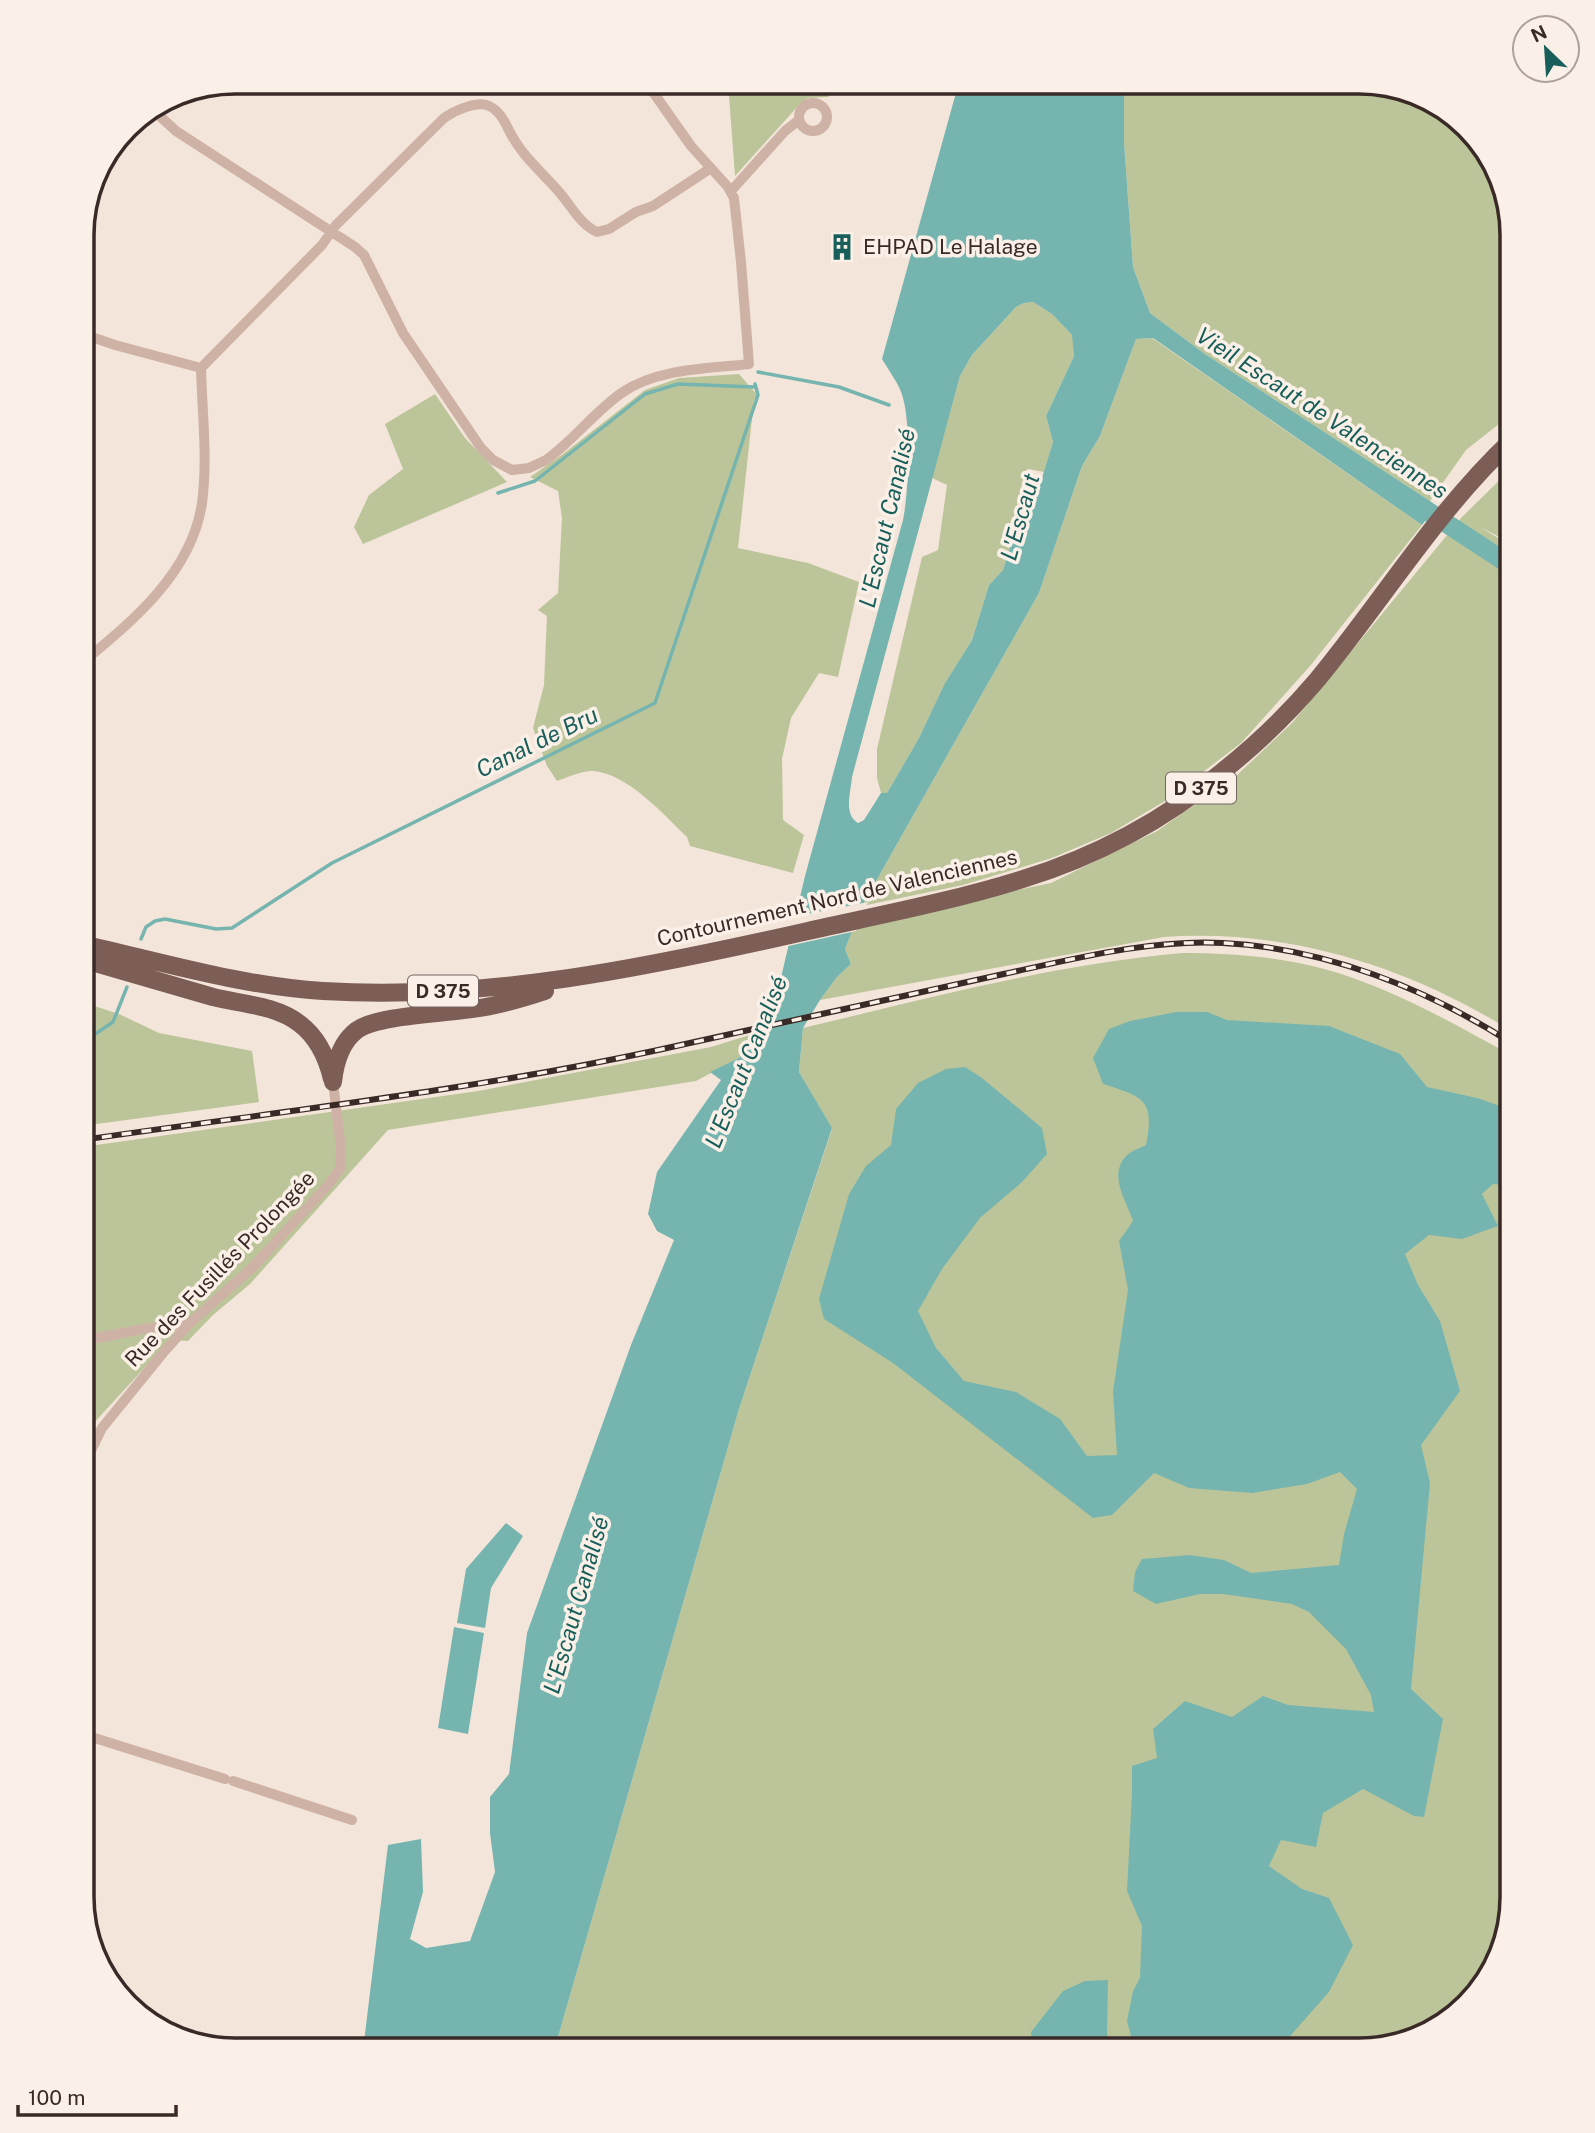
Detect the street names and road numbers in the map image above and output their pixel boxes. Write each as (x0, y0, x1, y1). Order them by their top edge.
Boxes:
road number: D 375 (1166, 772, 1236, 804)
street label: Contournement Nord de Valenciennes (654, 844, 1019, 951)
road number: D 375 (408, 976, 478, 1007)
street label: Rue des Fusillés Prolongée (120, 1166, 320, 1372)

